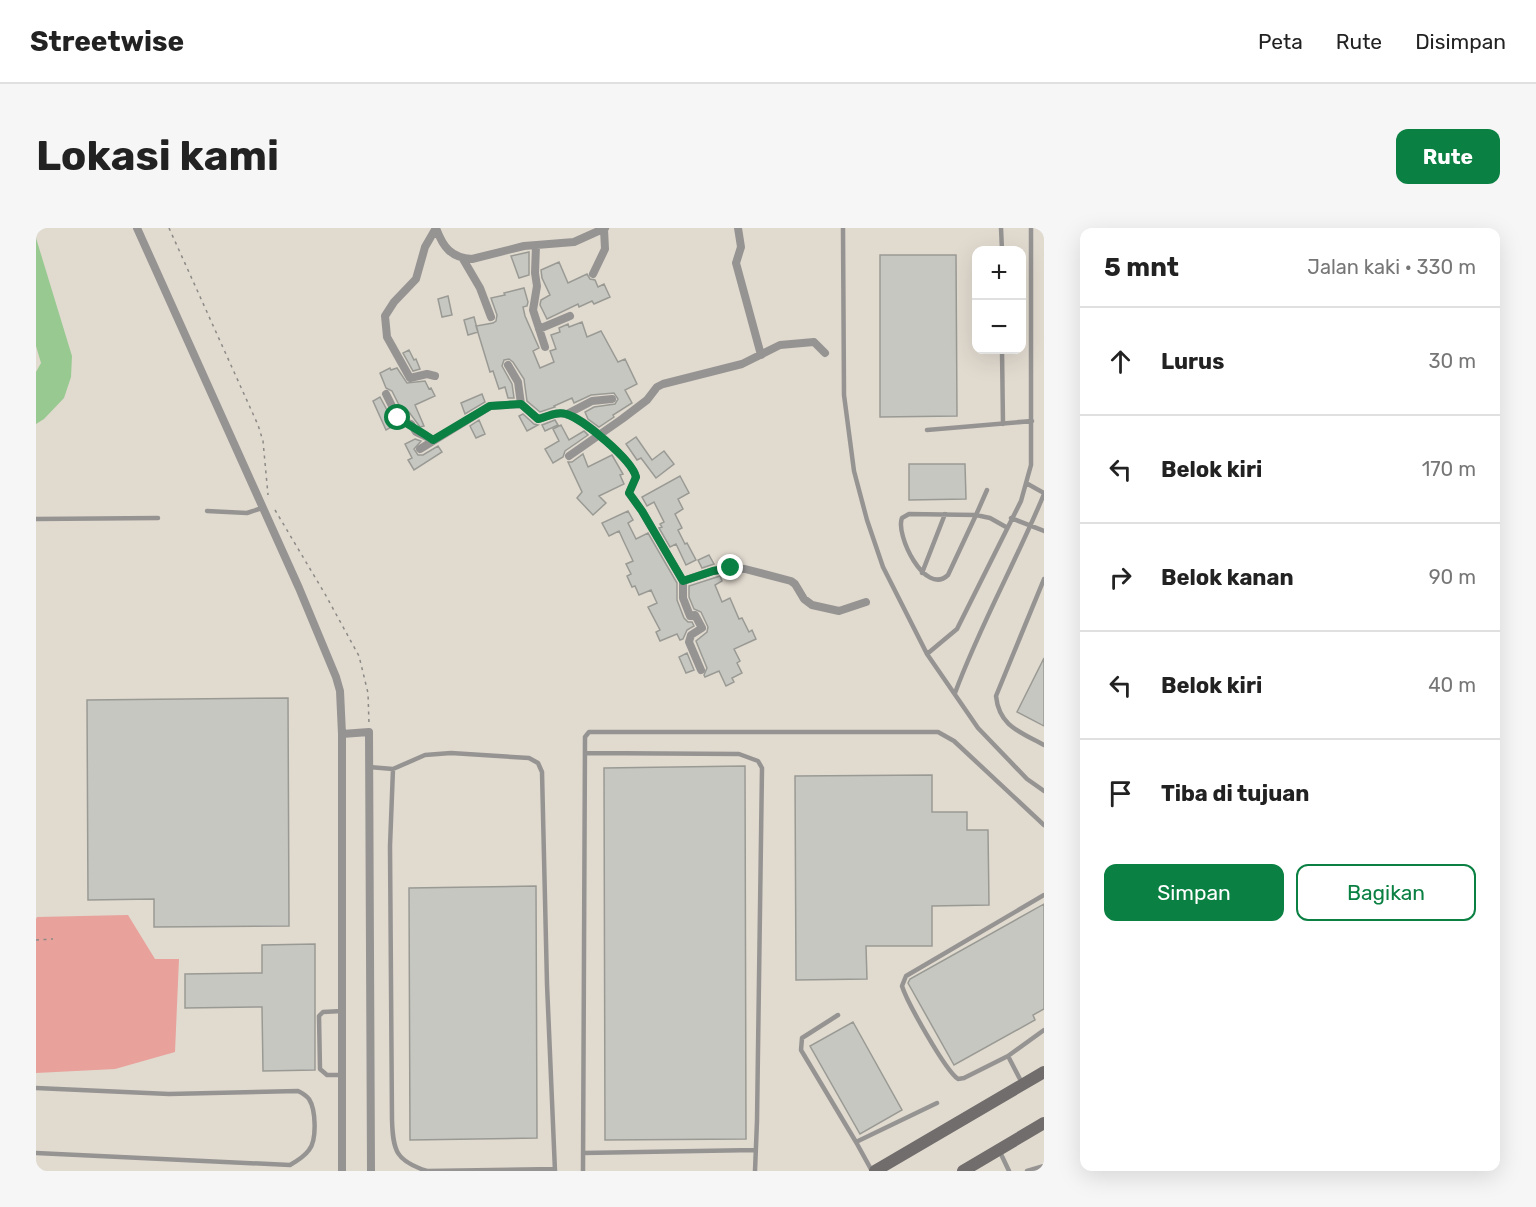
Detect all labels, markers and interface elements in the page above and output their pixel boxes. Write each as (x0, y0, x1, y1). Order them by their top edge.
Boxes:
text: Streetwise (30, 25, 184, 58)
text: Peta (1258, 29, 1303, 54)
text: Rute (1336, 29, 1382, 54)
text: Disimpan (1415, 29, 1506, 54)
button: Rute (1396, 129, 1500, 184)
text: Lokasi kami (36, 131, 279, 181)
map controls (972, 246, 1026, 354)
button: + (972, 246, 1026, 300)
text: 5 mnt (1104, 252, 1179, 283)
text: Jalan kaki · 330 m (1307, 255, 1476, 279)
button: − (972, 300, 1026, 354)
icon: ahead (1104, 345, 1137, 378)
text: Lurus (1161, 348, 1224, 375)
text: 30 m (1429, 349, 1476, 373)
route start (384, 404, 410, 430)
icon: left (1104, 453, 1137, 486)
text: Belok kiri (1161, 456, 1262, 483)
text: 170 m (1422, 457, 1476, 481)
route end (717, 554, 743, 580)
icon: right (1104, 561, 1137, 594)
text: Belok kanan (1161, 564, 1294, 591)
text: 90 m (1429, 565, 1476, 589)
icon: left (1104, 669, 1137, 702)
text: Belok kiri (1161, 672, 1262, 699)
text: 40 m (1428, 673, 1476, 697)
icon: arrive (1104, 777, 1137, 810)
text: Tiba di tujuan (1161, 780, 1309, 807)
button: Simpan (1104, 864, 1284, 921)
button: Bagikan (1296, 864, 1476, 921)

